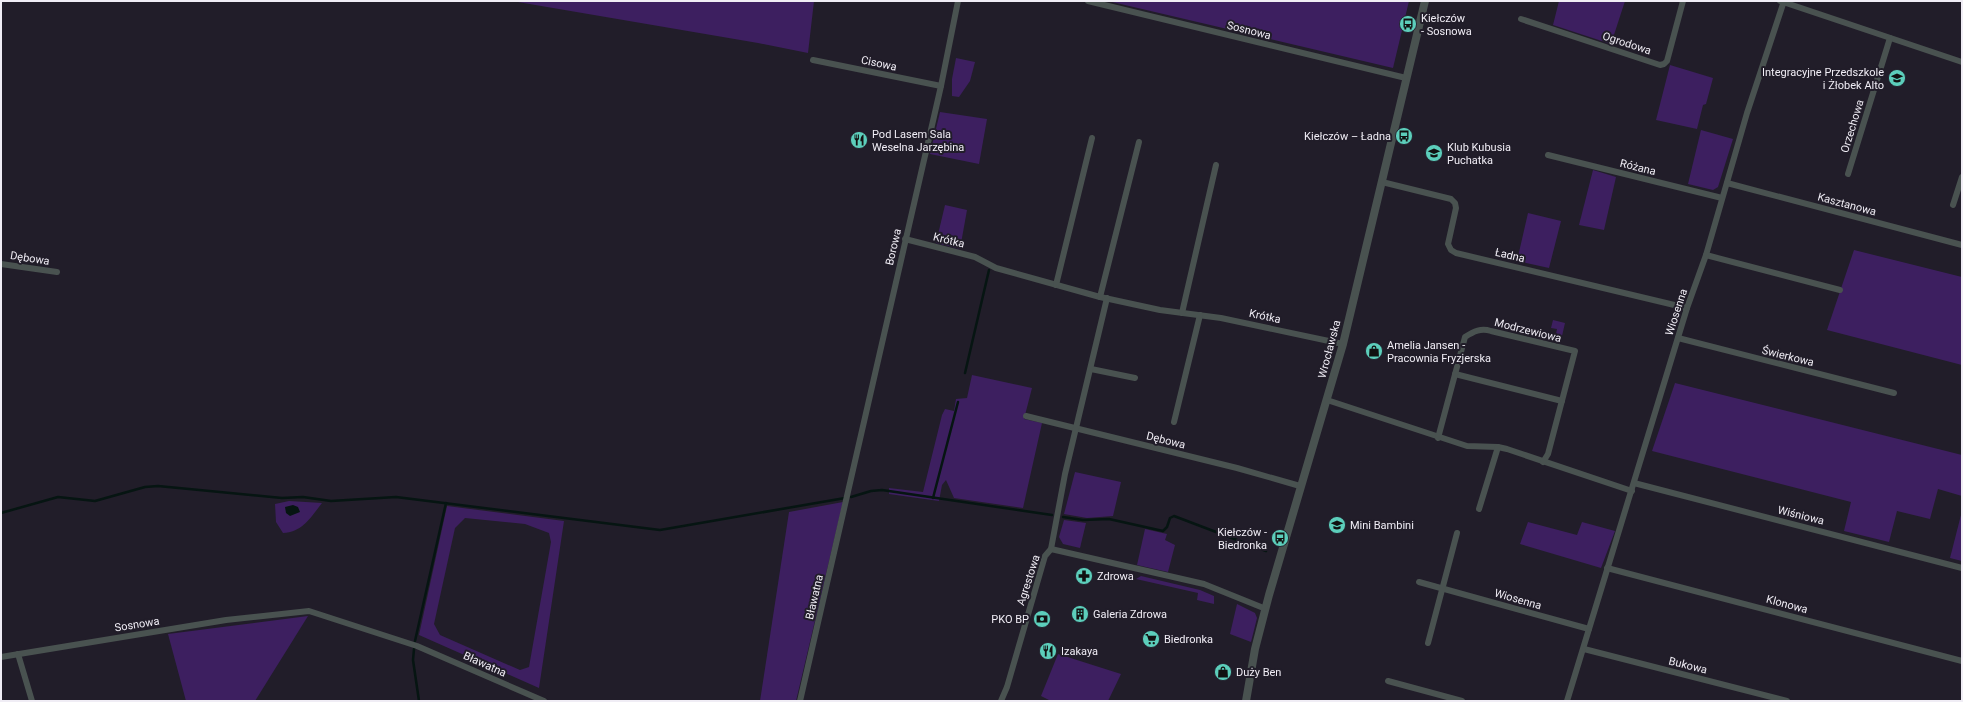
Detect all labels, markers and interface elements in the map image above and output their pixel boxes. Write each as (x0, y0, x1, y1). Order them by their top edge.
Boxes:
place label: Kiełczów - Sosnowa (1421, 12, 1472, 38)
bus stop icon: Kiełczów - Sosnowa (1398, 14, 1418, 34)
street label: Sosnowa (1225, 19, 1272, 42)
street label: Ogrodowa (1601, 30, 1653, 57)
street label: Cisowa (860, 53, 898, 74)
place label: Integracyjne Przedszkole i Żłobek Alto (1762, 66, 1884, 92)
school or university icon: Integracyjne Przedszkole i Żłobek Alto (1887, 68, 1907, 88)
street label: Orzechowa (1838, 98, 1867, 154)
bus stop icon: Kiełczów – Ładna (1394, 126, 1414, 146)
place label: Pod Lasem Sala Weselna Jarzębina (872, 128, 964, 154)
restaurant icon: Pod Lasem Sala Weselna Jarzębina (849, 130, 869, 150)
place label: Kiełczów – Ładna (1304, 130, 1391, 143)
place label: Klub Kubusia Puchatka (1447, 141, 1511, 167)
school or university icon: Klub Kubusia Puchatka (1424, 143, 1444, 163)
street label: Różana (1619, 157, 1657, 178)
street label: Kasztanowa (1816, 190, 1878, 219)
street label: Borowa (883, 227, 904, 267)
street label: Krótka (932, 230, 966, 251)
street label: Ładna (1494, 246, 1526, 265)
street label: Dębowa (9, 249, 51, 268)
street label: Wiosenna (1663, 287, 1690, 337)
street label: Krótka (1248, 307, 1282, 326)
street label: Modrzewiowa (1493, 316, 1563, 345)
street label: Wrocławska (1315, 319, 1343, 380)
place label: Amelia Jansen - Pracownia Fryzjerska (1387, 339, 1491, 365)
shop icon: Amelia Jansen - Pracownia Fryzjerska (1364, 341, 1384, 361)
street label: Świerkowa (1761, 344, 1815, 369)
street label: Dębowa (1145, 429, 1187, 452)
street label: Wiśniowa (1776, 503, 1825, 528)
school or university icon: Mini Bambini (1327, 515, 1347, 535)
place label: Mini Bambini (1350, 519, 1414, 532)
place label: Kiełczów - Biedronka (1217, 526, 1267, 552)
bus stop icon: Kiełczów - Biedronka (1270, 528, 1290, 548)
street label: Agrestowa (1014, 553, 1043, 607)
pharmacy icon: Zdrowa (1074, 566, 1094, 586)
place label: Zdrowa (1097, 570, 1134, 583)
street label: Bławatna (803, 573, 826, 621)
street label: Wiosenna (1493, 587, 1543, 612)
street label: Klonowa (1765, 593, 1809, 616)
building icon: Galeria Zdrowa (1070, 604, 1090, 624)
place label: Galeria Zdrowa (1093, 608, 1167, 621)
bank icon: PKO BP (1032, 609, 1052, 629)
place label: PKO BP (991, 613, 1029, 626)
street label: Sosnowa (114, 615, 160, 634)
supermarket icon: Biedronka (1141, 629, 1161, 649)
place label: Biedronka (1164, 633, 1213, 646)
restaurant icon: Izakaya (1038, 641, 1058, 661)
place label: Izakaya (1061, 645, 1098, 658)
street label: Bławatna (461, 649, 508, 680)
street label: Bukowa (1667, 654, 1708, 677)
shop icon: Duży Ben (1213, 662, 1233, 682)
place label: Duży Ben (1236, 666, 1281, 679)

